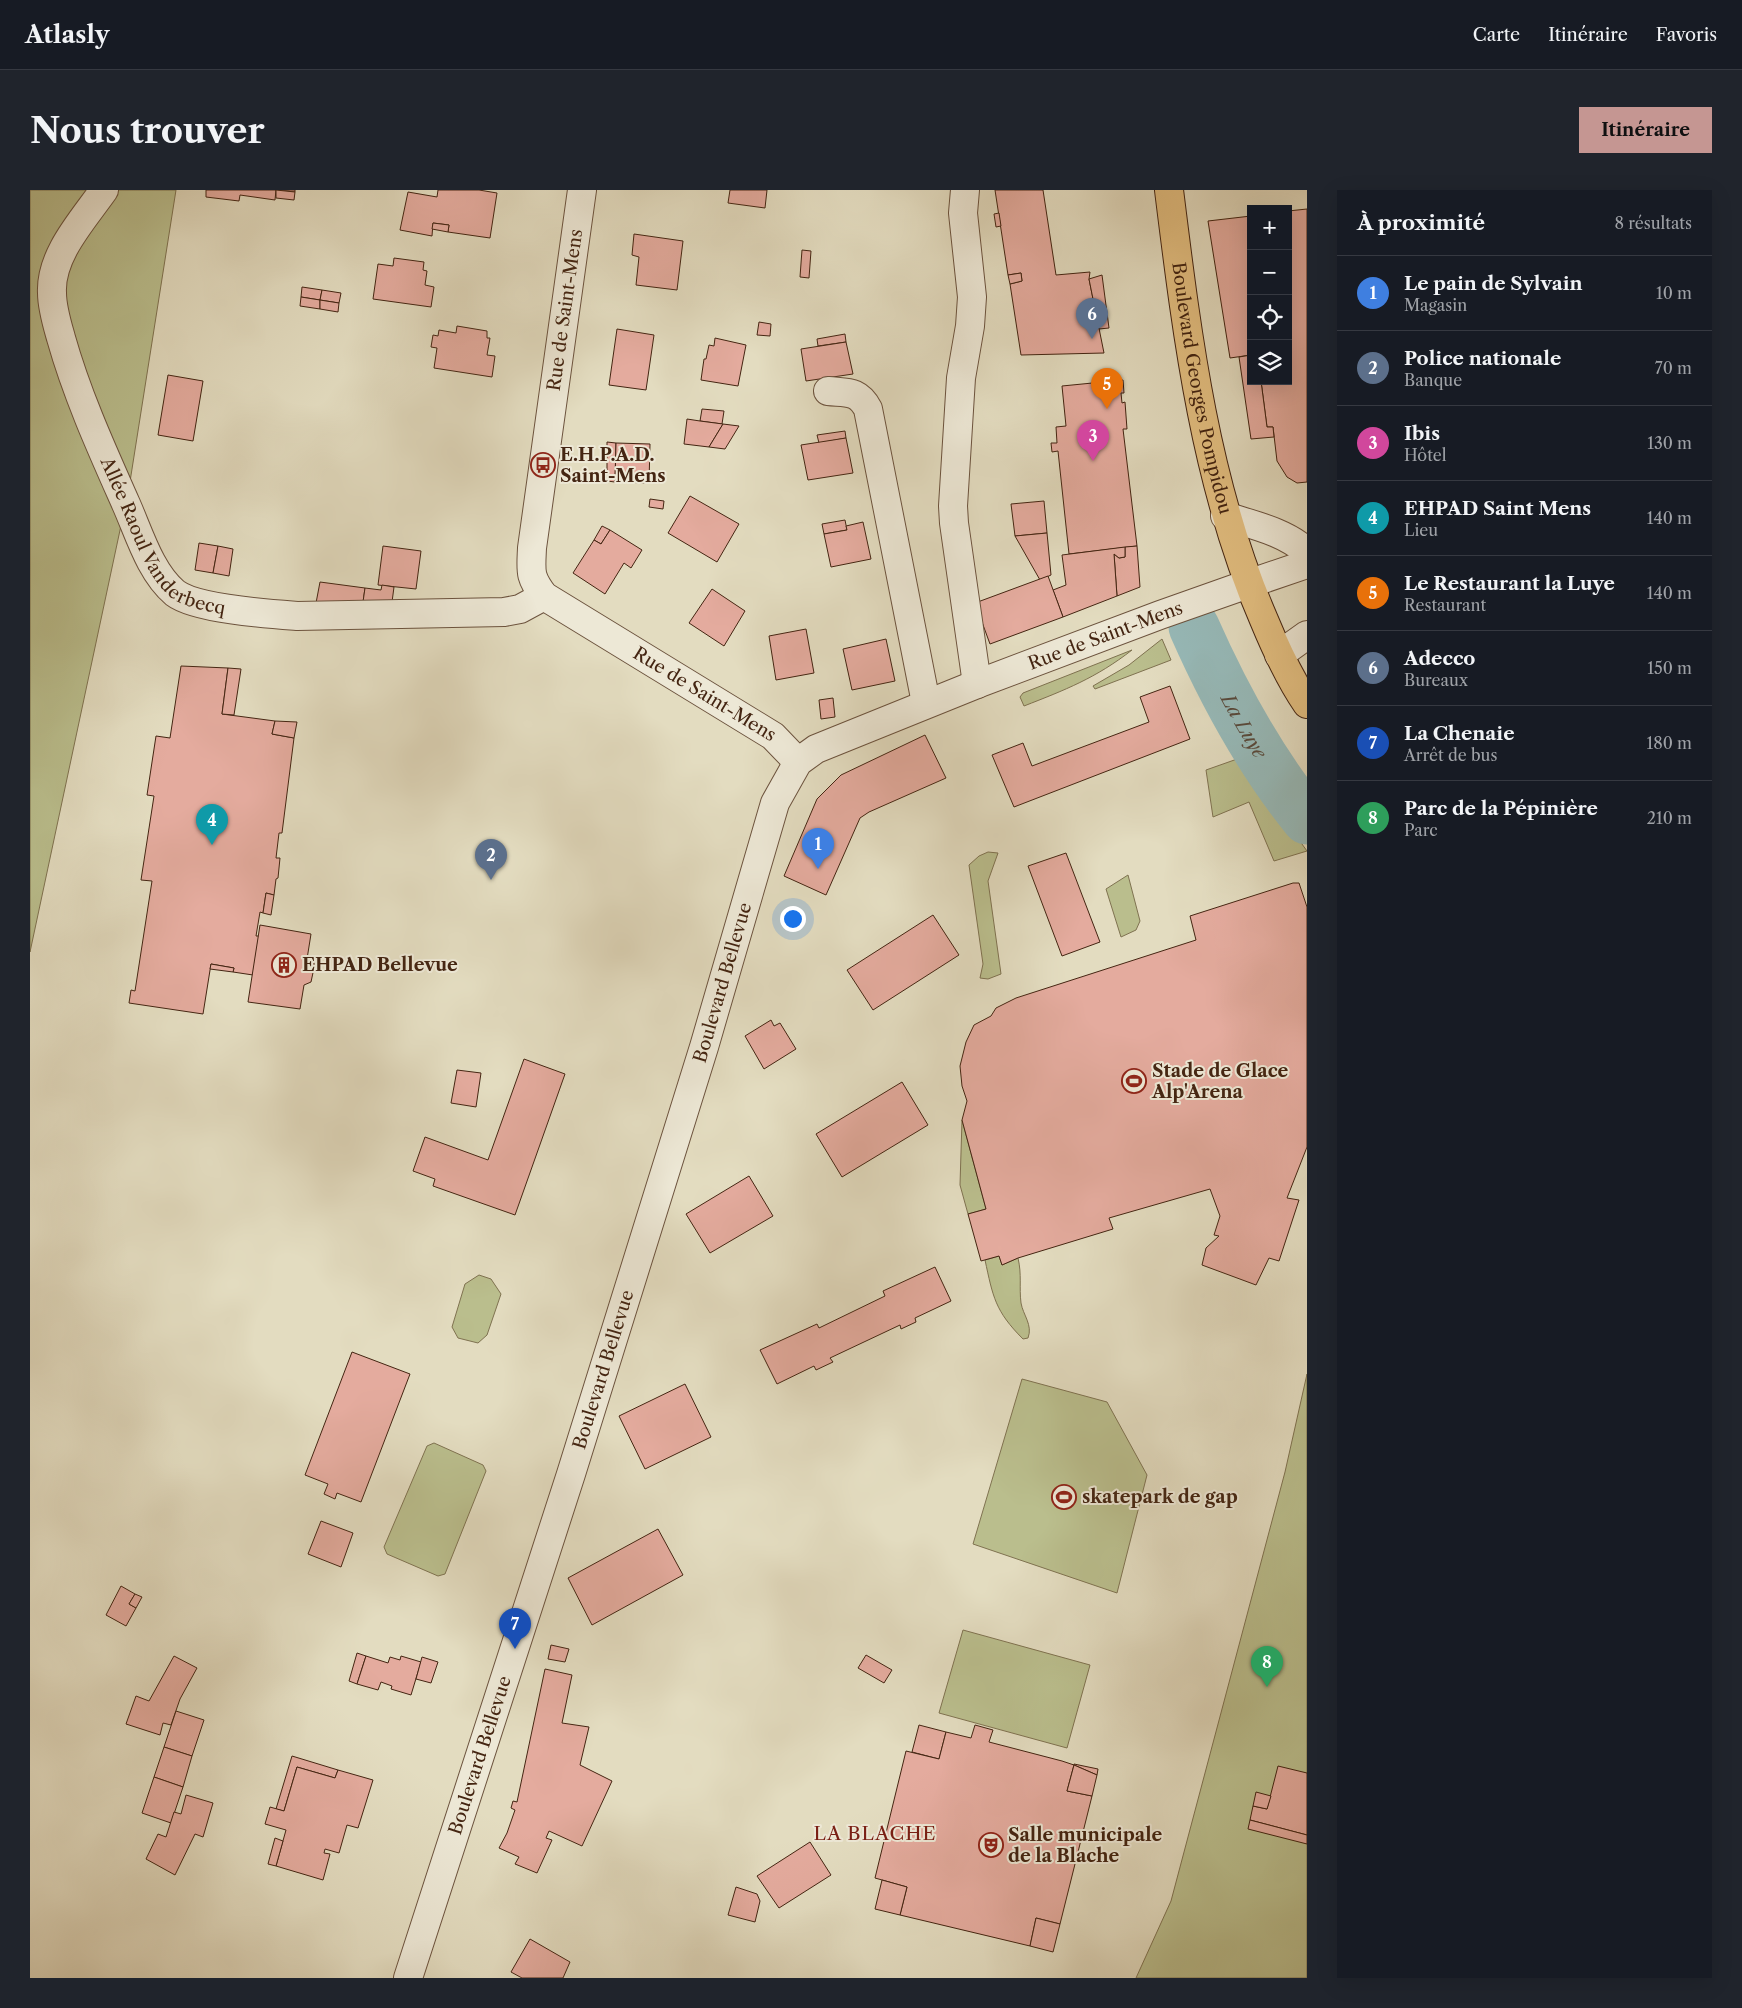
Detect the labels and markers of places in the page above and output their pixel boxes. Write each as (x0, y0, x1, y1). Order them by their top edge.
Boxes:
pin: 6 (1076, 298, 1108, 339)
pin: 5 (1091, 368, 1123, 409)
pin: 3 (1077, 420, 1109, 461)
place label: E.H.P.A.D. Saint-Mens (560, 444, 666, 487)
bus stop icon: E.H.P.A.D. Saint-Mens (530, 452, 556, 478)
pin: 4 (196, 804, 228, 845)
pin: 1 (802, 828, 834, 869)
pin: 2 (475, 839, 507, 880)
building icon: EHPAD Bellevue (271, 952, 297, 978)
place label: EHPAD Bellevue (302, 954, 458, 976)
place label: Stade de Glace Alp'Arena (1151, 1060, 1289, 1103)
sports icon: Stade de Glace Alp'Arena (1121, 1068, 1147, 1094)
sports icon: skatepark de gap (1051, 1484, 1077, 1510)
place label: skatepark de gap (1082, 1486, 1238, 1508)
pin: 7 (499, 1608, 531, 1649)
pin: 8 (1251, 1646, 1283, 1687)
place label: Salle municipale de la Blache (1008, 1824, 1163, 1867)
theatre icon: Salle municipale de la Blache (978, 1832, 1004, 1858)

